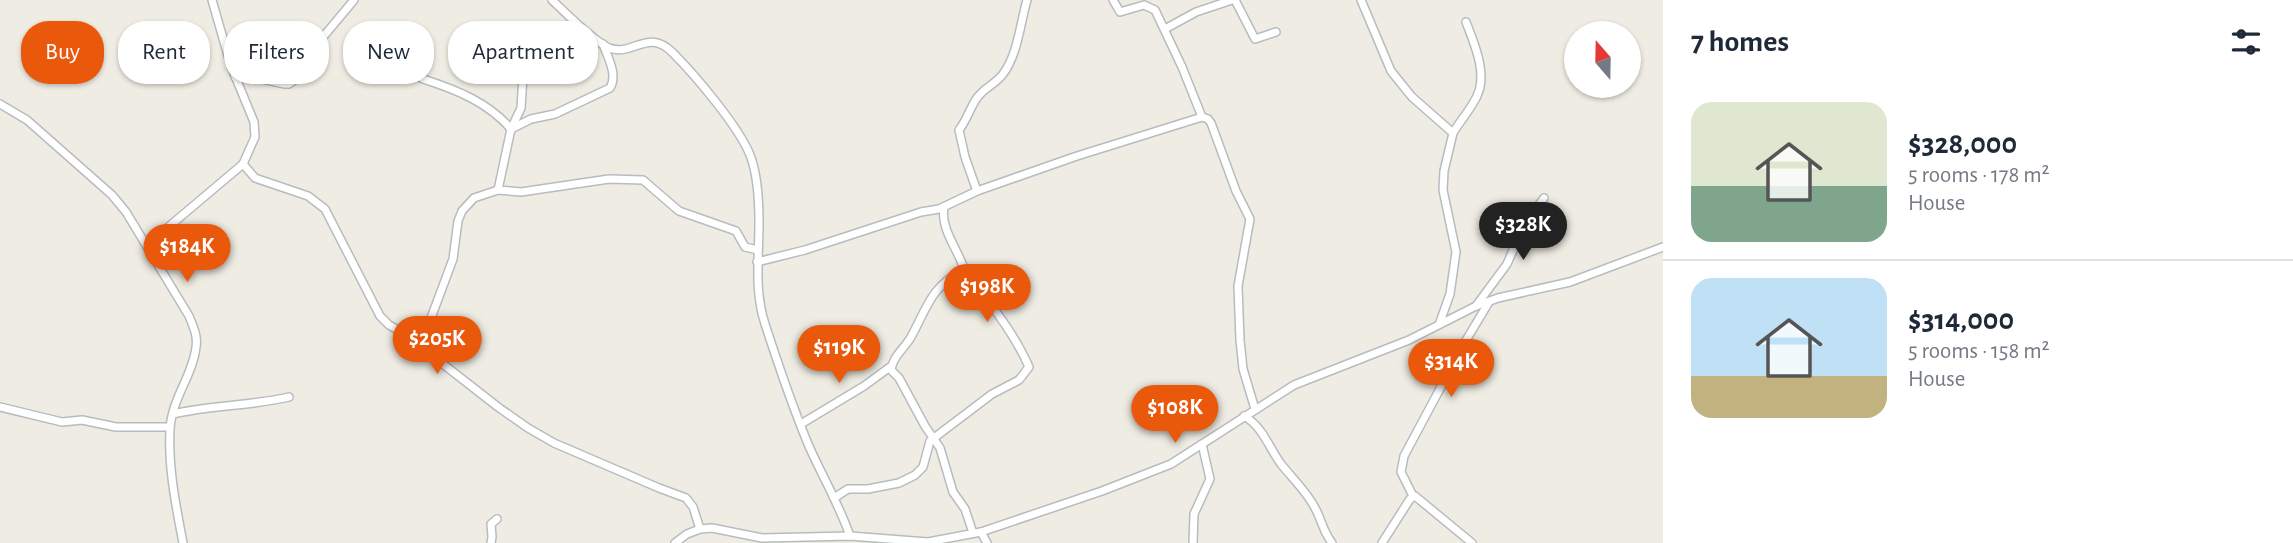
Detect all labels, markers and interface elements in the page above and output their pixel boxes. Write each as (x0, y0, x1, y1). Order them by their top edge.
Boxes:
chip: Buy (21, 21, 104, 84)
chip: Rent (118, 21, 210, 84)
chip: Filters (224, 21, 329, 84)
chip: New (343, 21, 434, 84)
chip: Apartment (448, 21, 598, 84)
north arrow (1564, 21, 1642, 98)
map controls (1564, 21, 1641, 98)
icon: filters (2227, 23, 2265, 61)
text: 7 homes (1691, 27, 1789, 57)
text: $328,000 (1908, 129, 2017, 159)
icon: home (1747, 130, 1831, 214)
text: 5 rooms · 178 m² (1908, 164, 2050, 187)
text: House (1908, 192, 1965, 215)
pin: $328K (1474, 202, 1572, 262)
text: $328K (1495, 213, 1551, 236)
pin: $184K (138, 224, 236, 284)
text: $184K (160, 235, 214, 258)
pin: $198K (938, 264, 1036, 324)
text: $198K (960, 275, 1014, 298)
text: $314,000 (1908, 305, 2014, 335)
icon: home (1747, 306, 1831, 390)
pin: $205K (388, 316, 486, 376)
pin: $119K (790, 326, 888, 385)
text: $205K (409, 327, 465, 350)
text: $119K (813, 336, 865, 359)
pin: $314K (1402, 340, 1500, 399)
text: 5 rooms · 158 m² (1908, 340, 2050, 363)
text: $314K (1424, 350, 1478, 373)
text: House (1908, 368, 1965, 391)
pin: $108K (1126, 386, 1224, 445)
text: $108K (1147, 396, 1203, 419)

